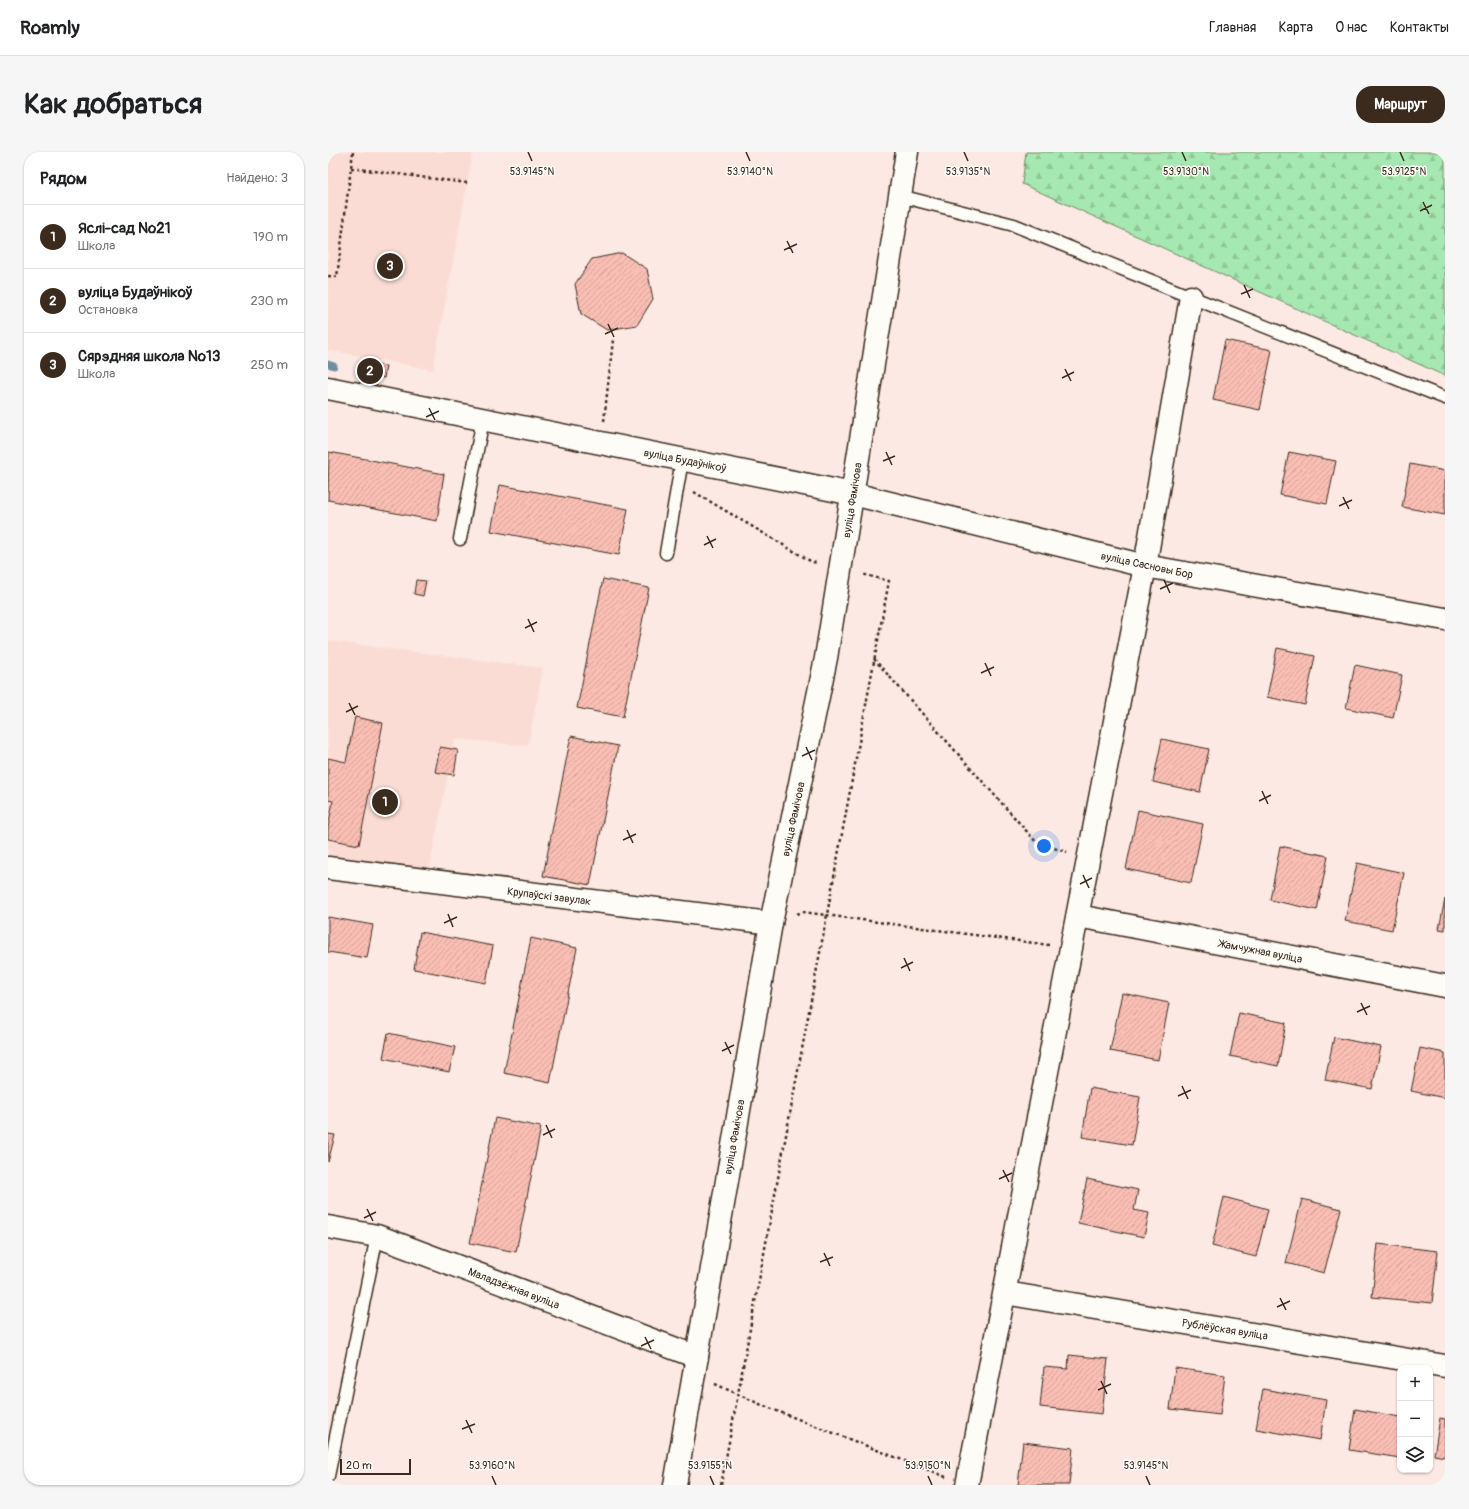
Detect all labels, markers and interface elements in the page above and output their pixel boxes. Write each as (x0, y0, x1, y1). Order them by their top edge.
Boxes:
text: Roamly (20, 16, 80, 40)
text: Главная (1209, 19, 1256, 36)
text: Карта (1278, 19, 1313, 36)
text: О нас (1335, 19, 1368, 36)
text: Контакты (1390, 19, 1449, 36)
button: Маршрут (1356, 86, 1445, 123)
text: Как добраться (24, 87, 202, 122)
text: 53.9145°N (510, 166, 555, 178)
text: 53.9140°N (727, 166, 773, 178)
text: 53.9135°N (946, 166, 990, 178)
text: 53.9130°N (1163, 166, 1209, 178)
text: 53.9125°N (1382, 166, 1426, 178)
text: Рядом (40, 168, 87, 189)
text: Найдено: 3 (226, 170, 288, 186)
text: Яслі-сад №21 (78, 219, 171, 238)
text: 1 (50, 229, 56, 245)
text: 190 m (253, 229, 288, 245)
text: Школа (78, 238, 115, 254)
pin: 3 (377, 251, 403, 281)
text: вуліца Будаўнікоў (78, 283, 192, 302)
text: 2 (49, 293, 57, 309)
text: 230 m (251, 293, 288, 309)
text: Остановка (78, 302, 138, 318)
text: Сярэдняя школа №13 (78, 347, 220, 366)
pin: 2 (357, 356, 383, 386)
text: 3 (49, 357, 57, 373)
text: 250 m (250, 357, 288, 373)
text: Школа (78, 366, 115, 382)
street label: вуліца Будаўнікоў (643, 446, 728, 475)
street label: вуліца Фамічова (840, 462, 865, 539)
street label: вуліца Сасновы Бор (1100, 549, 1194, 582)
street label: вуліца Фамічова (779, 781, 808, 858)
pin: 1 (372, 787, 398, 817)
your location (1034, 836, 1054, 856)
street label: Крупаўскі завулак (506, 885, 592, 908)
street label: Жамчужная вуліца (1216, 937, 1304, 966)
street label: вуліца Фамічова (721, 1099, 747, 1176)
street label: Маладзёжная вуліца (466, 1265, 561, 1312)
street label: Рублёўская вуліца (1181, 1316, 1269, 1343)
map controls (1397, 1365, 1433, 1473)
button: + (1397, 1365, 1433, 1401)
button: − (1397, 1401, 1433, 1437)
button: layers (1397, 1437, 1433, 1473)
scale bar (340, 1457, 411, 1476)
text: 20 m (346, 1459, 372, 1472)
text: 53.9160°N (469, 1460, 515, 1472)
text: 53.9155°N (688, 1460, 732, 1472)
text: 53.9150°N (905, 1460, 951, 1472)
text: 53.9145°N (1124, 1460, 1169, 1472)

